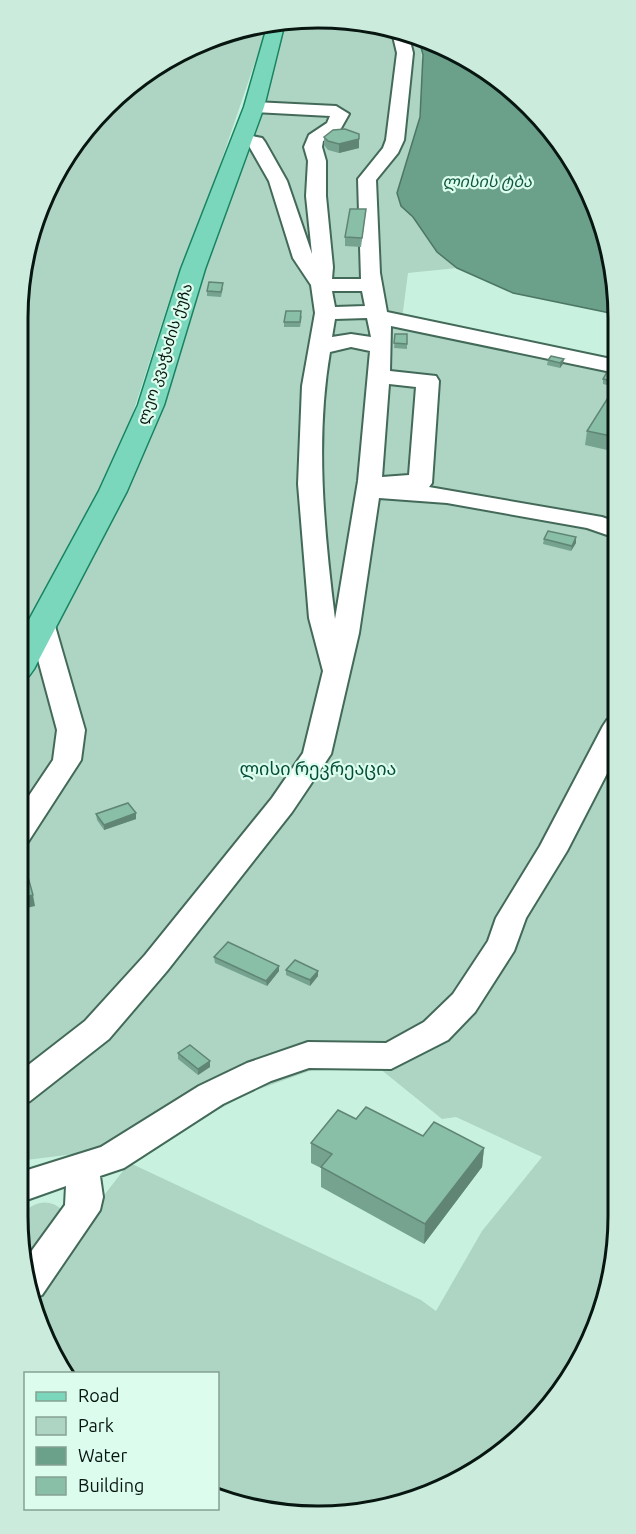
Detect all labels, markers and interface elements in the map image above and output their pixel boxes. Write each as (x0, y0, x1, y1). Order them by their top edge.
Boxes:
water label: ლისის ტბა (442, 172, 532, 191)
street label: ლეო კვაჭაძის ქუჩა (134, 281, 196, 427)
park label: ლისი რეკრეაცია (240, 758, 396, 780)
legend (24, 1372, 219, 1510)
text: Road (78, 1385, 120, 1405)
text: Park (78, 1415, 114, 1435)
text: Water (78, 1445, 128, 1465)
text: Building (78, 1475, 144, 1495)

